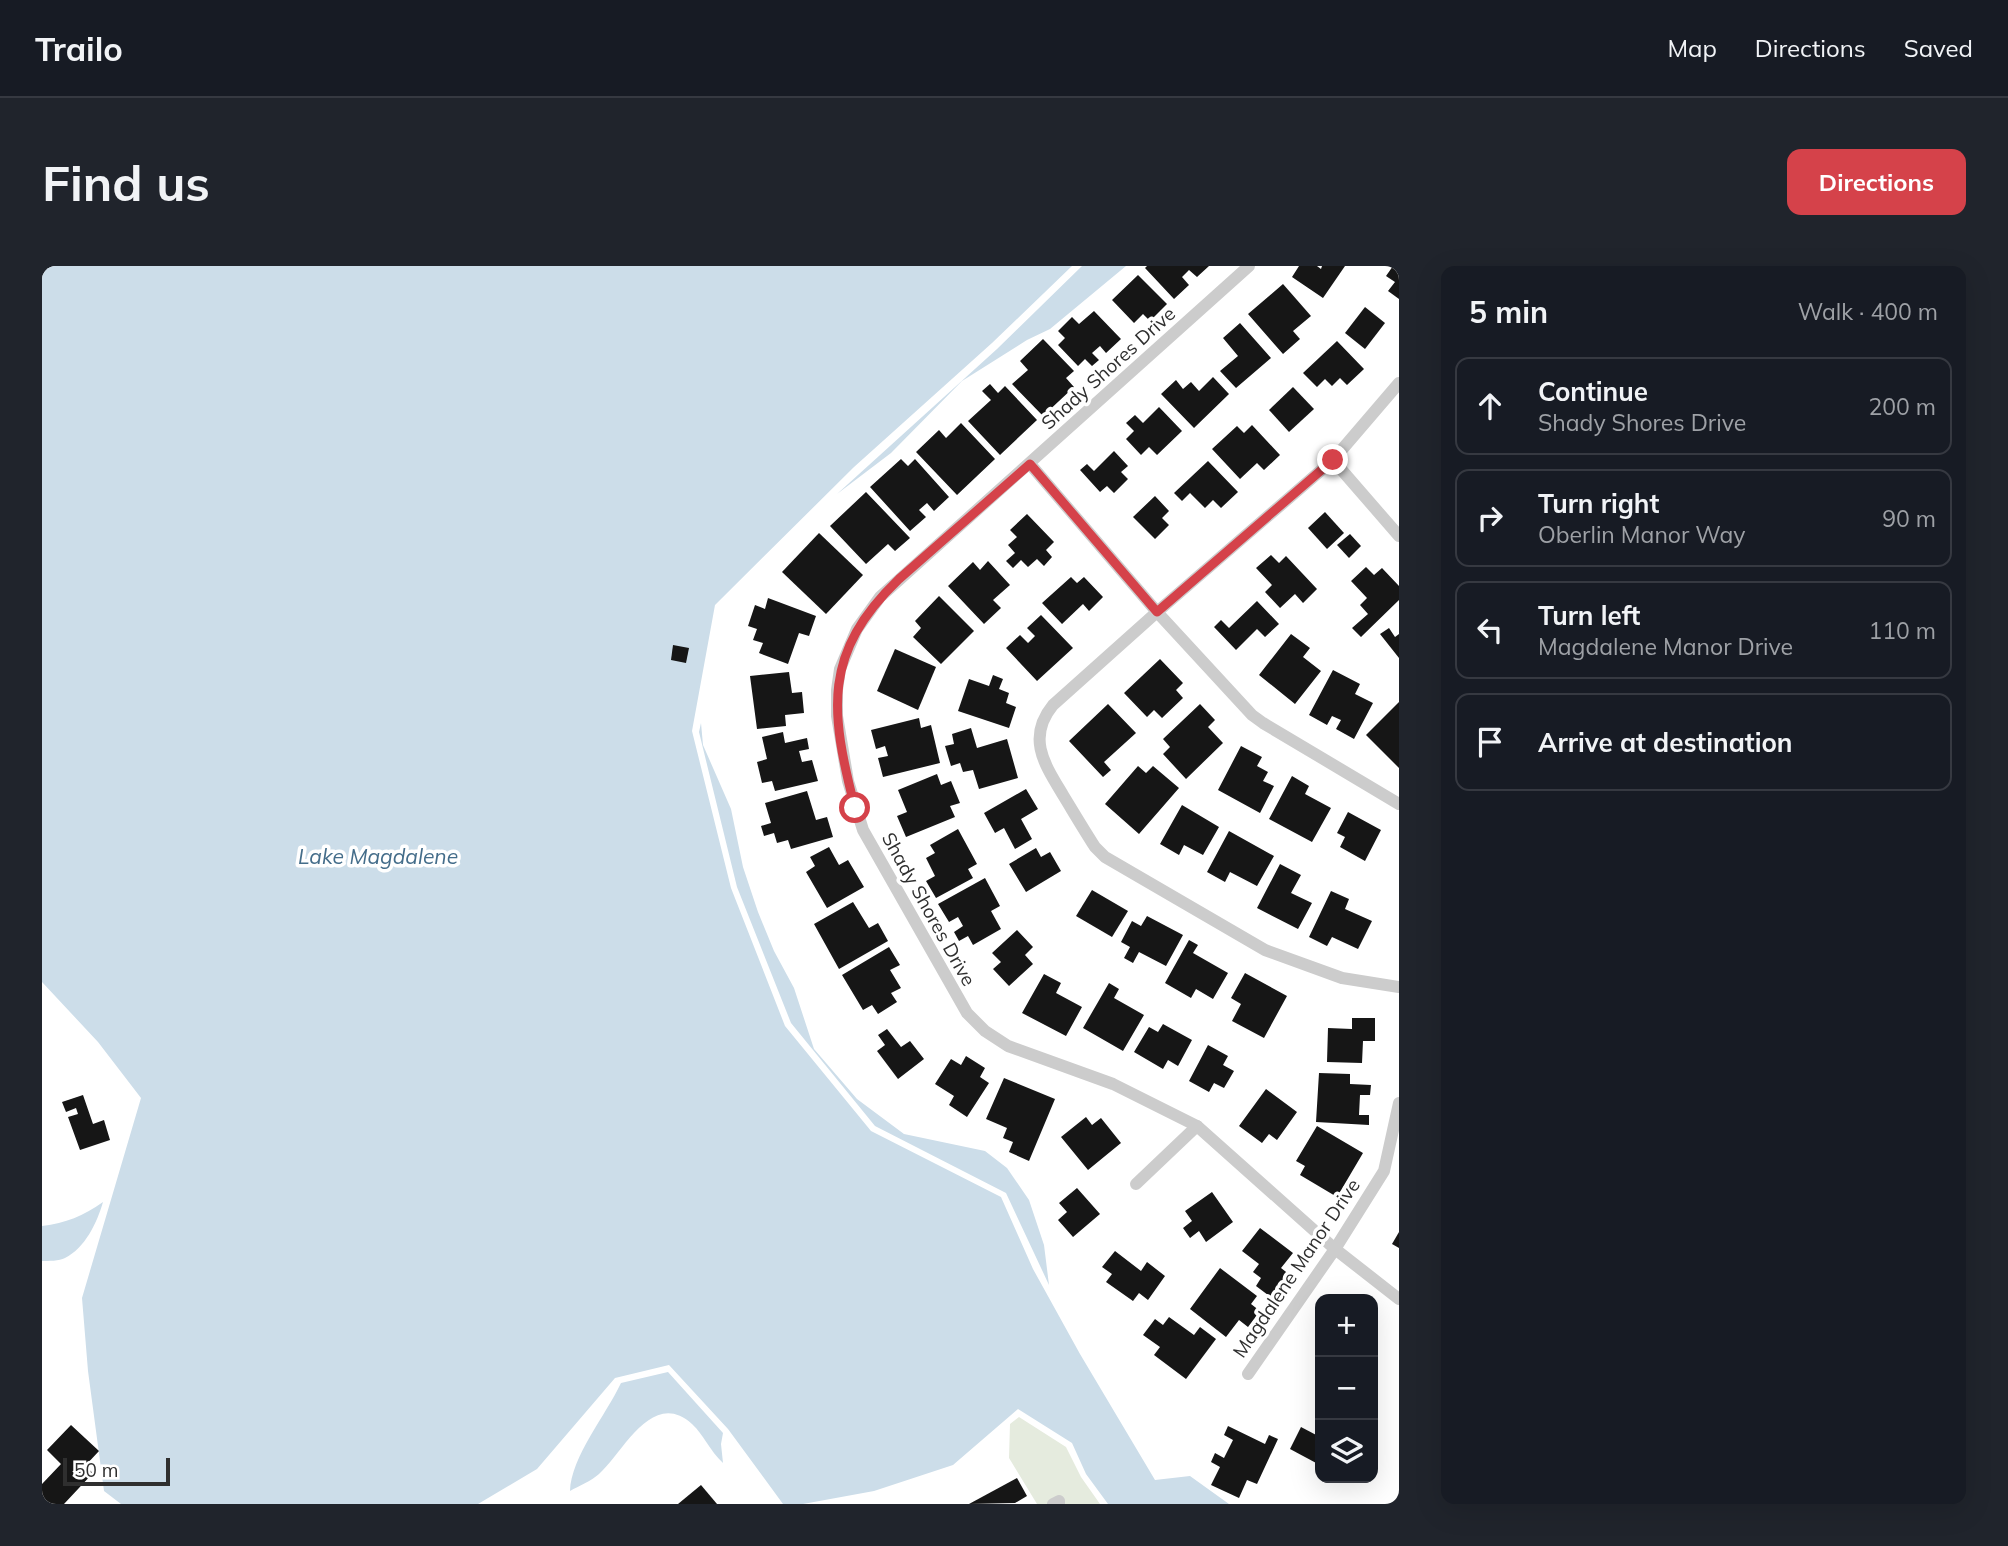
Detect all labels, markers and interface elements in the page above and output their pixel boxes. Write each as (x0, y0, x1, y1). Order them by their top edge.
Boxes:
text: Trailo (35, 28, 123, 69)
text: Map (1667, 33, 1717, 63)
text: Directions (1755, 33, 1866, 63)
text: Saved (1904, 33, 1973, 63)
button: Directions (1787, 149, 1966, 215)
text: Find us (42, 152, 210, 213)
text: 5 min (1469, 293, 1548, 331)
text: Walk · 400 m (1798, 297, 1938, 326)
street label: Shady Shores Drive (1036, 302, 1180, 434)
text: Continue (1538, 375, 1648, 408)
icon: ahead (1471, 387, 1509, 425)
text: 200 m (1868, 392, 1936, 421)
text: Shady Shores Drive (1538, 408, 1746, 437)
route end (1317, 444, 1348, 475)
text: Turn right (1538, 487, 1659, 520)
icon: right (1471, 499, 1509, 537)
text: 90 m (1882, 504, 1936, 533)
text: Oberlin Manor Way (1538, 520, 1746, 549)
text: Turn left (1538, 599, 1640, 632)
icon: left (1471, 611, 1509, 649)
text: 110 m (1868, 616, 1936, 645)
text: Magdalene Manor Drive (1538, 632, 1793, 661)
icon: arrive (1471, 723, 1509, 761)
text: Arrive at destination (1538, 726, 1793, 759)
route start (839, 792, 870, 823)
street label: Shady Shores Drive (877, 828, 981, 990)
water label: Lake Magdalene (298, 843, 458, 869)
street label: Magdalene Manor Drive (1227, 1174, 1365, 1362)
map controls (1315, 1294, 1378, 1483)
button: + (1315, 1294, 1378, 1357)
button: − (1315, 1357, 1378, 1420)
button: layers (1315, 1420, 1378, 1483)
scale bar (63, 1455, 170, 1487)
text: 50 m (74, 1458, 118, 1482)

